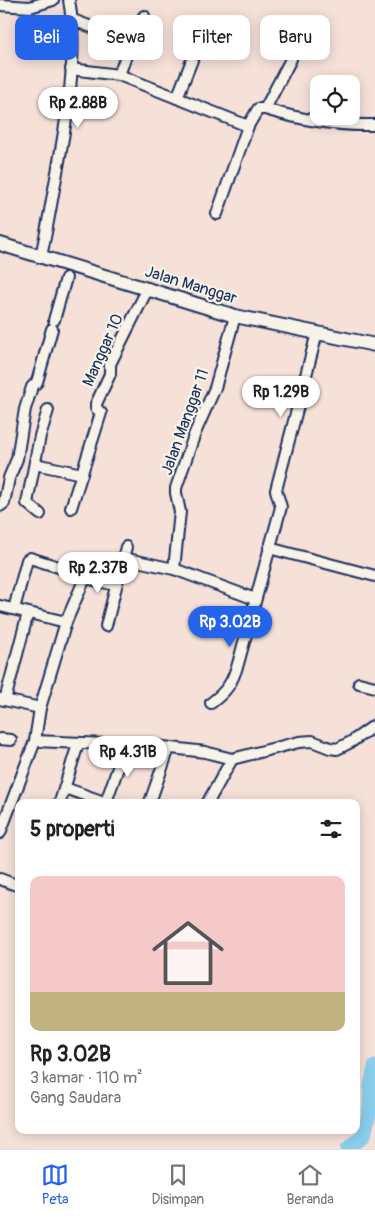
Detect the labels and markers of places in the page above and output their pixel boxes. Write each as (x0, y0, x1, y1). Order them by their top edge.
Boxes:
pin: Rp 2.88B (26, 86, 130, 129)
pin: Rp 1.29B (229, 376, 333, 418)
pin: Rp 2.37B (46, 552, 150, 594)
pin: Rp 3.02B (178, 606, 282, 648)
pin: Rp 4.31B (76, 736, 180, 778)

